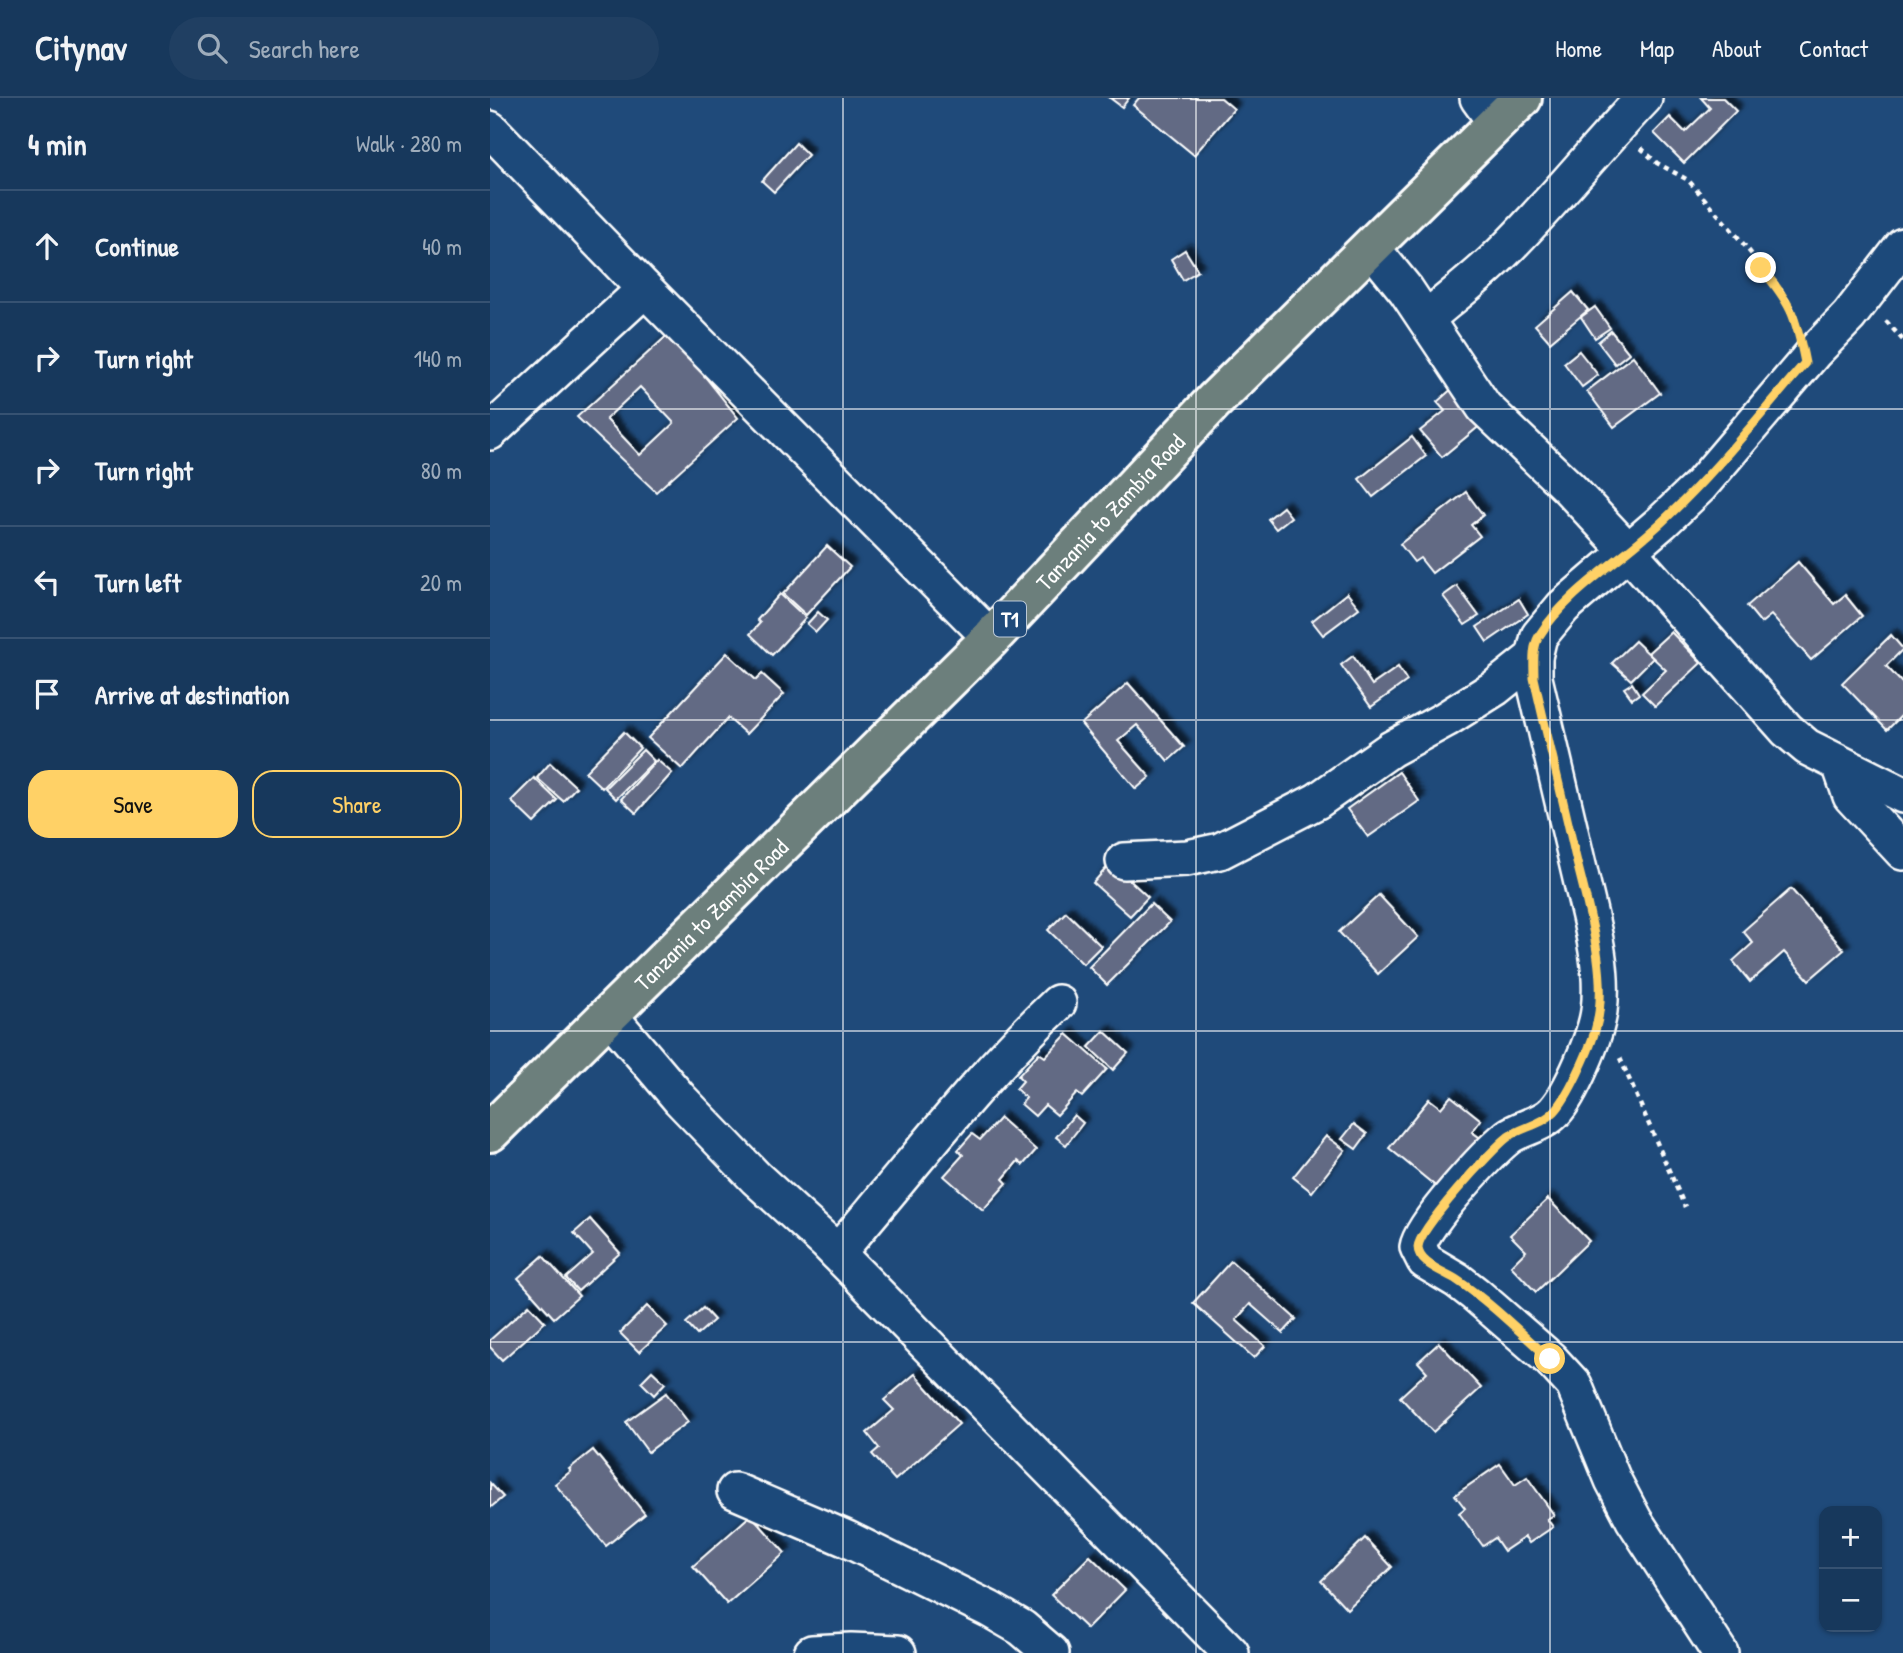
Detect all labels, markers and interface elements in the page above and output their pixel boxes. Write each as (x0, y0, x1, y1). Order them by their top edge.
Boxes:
search box (169, 17, 659, 80)
text: Citynav (35, 26, 127, 70)
icon: search (193, 29, 231, 67)
text: Search here (249, 31, 360, 66)
text: Home (1555, 32, 1602, 64)
text: Map (1640, 32, 1674, 64)
text: About (1712, 32, 1761, 64)
text: Contact (1799, 32, 1868, 64)
text: 4 min (28, 124, 87, 164)
text: Walk · 280 m (356, 128, 462, 159)
icon: ahead (28, 227, 66, 265)
text: Continue (95, 229, 179, 264)
text: 40 m (422, 231, 462, 262)
route end (1745, 252, 1776, 283)
icon: right (28, 339, 66, 377)
text: Turn right (95, 341, 193, 376)
text: 140 m (414, 343, 462, 374)
street label: Tanzania to Zambia Road (1028, 427, 1191, 597)
icon: right (28, 451, 66, 489)
text: Turn right (95, 453, 193, 488)
text: 80 m (421, 455, 462, 486)
icon: left (28, 563, 66, 601)
text: Turn left (95, 565, 181, 600)
text: 20 m (420, 567, 462, 598)
road number: T1 (994, 602, 1026, 636)
icon: arrive (28, 675, 66, 713)
text: Arrive at destination (95, 677, 290, 712)
button: Save (28, 770, 238, 838)
button: Share (252, 770, 462, 838)
street label: Tanzania to Zambia Road (627, 831, 794, 997)
route start (1534, 1343, 1565, 1374)
map controls (1819, 1506, 1882, 1632)
button: + (1819, 1506, 1882, 1569)
button: − (1819, 1569, 1882, 1632)

